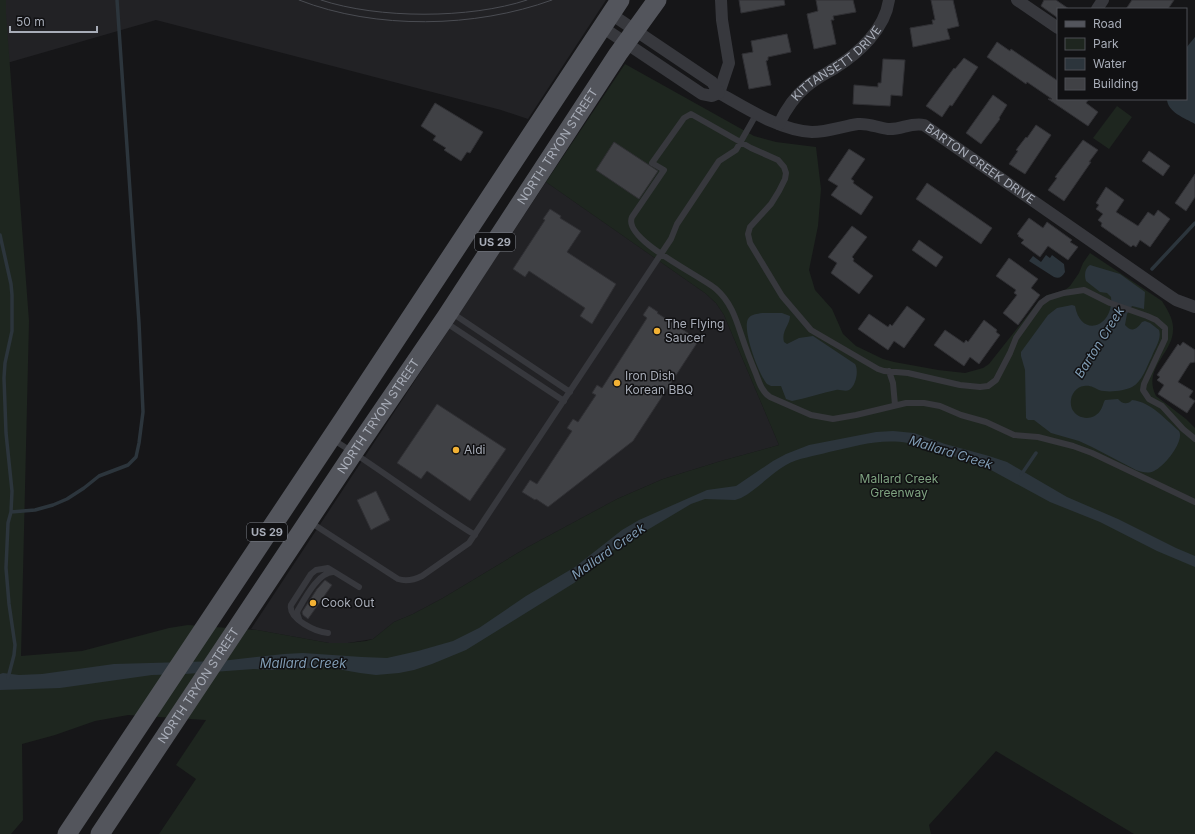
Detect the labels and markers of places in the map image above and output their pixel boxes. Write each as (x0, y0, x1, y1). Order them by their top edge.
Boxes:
place label: The Flying Saucer (665, 316, 724, 345)
marker: The Flying Saucer (652, 326, 662, 336)
place label: Iron Dish Korean BBQ (625, 368, 693, 397)
marker: Iron Dish Korean BBQ (612, 378, 622, 388)
place label: Aldi (464, 442, 486, 457)
marker: Aldi (451, 445, 461, 455)
place label: Cook Out (321, 595, 374, 610)
marker: Cook Out (308, 598, 318, 608)

